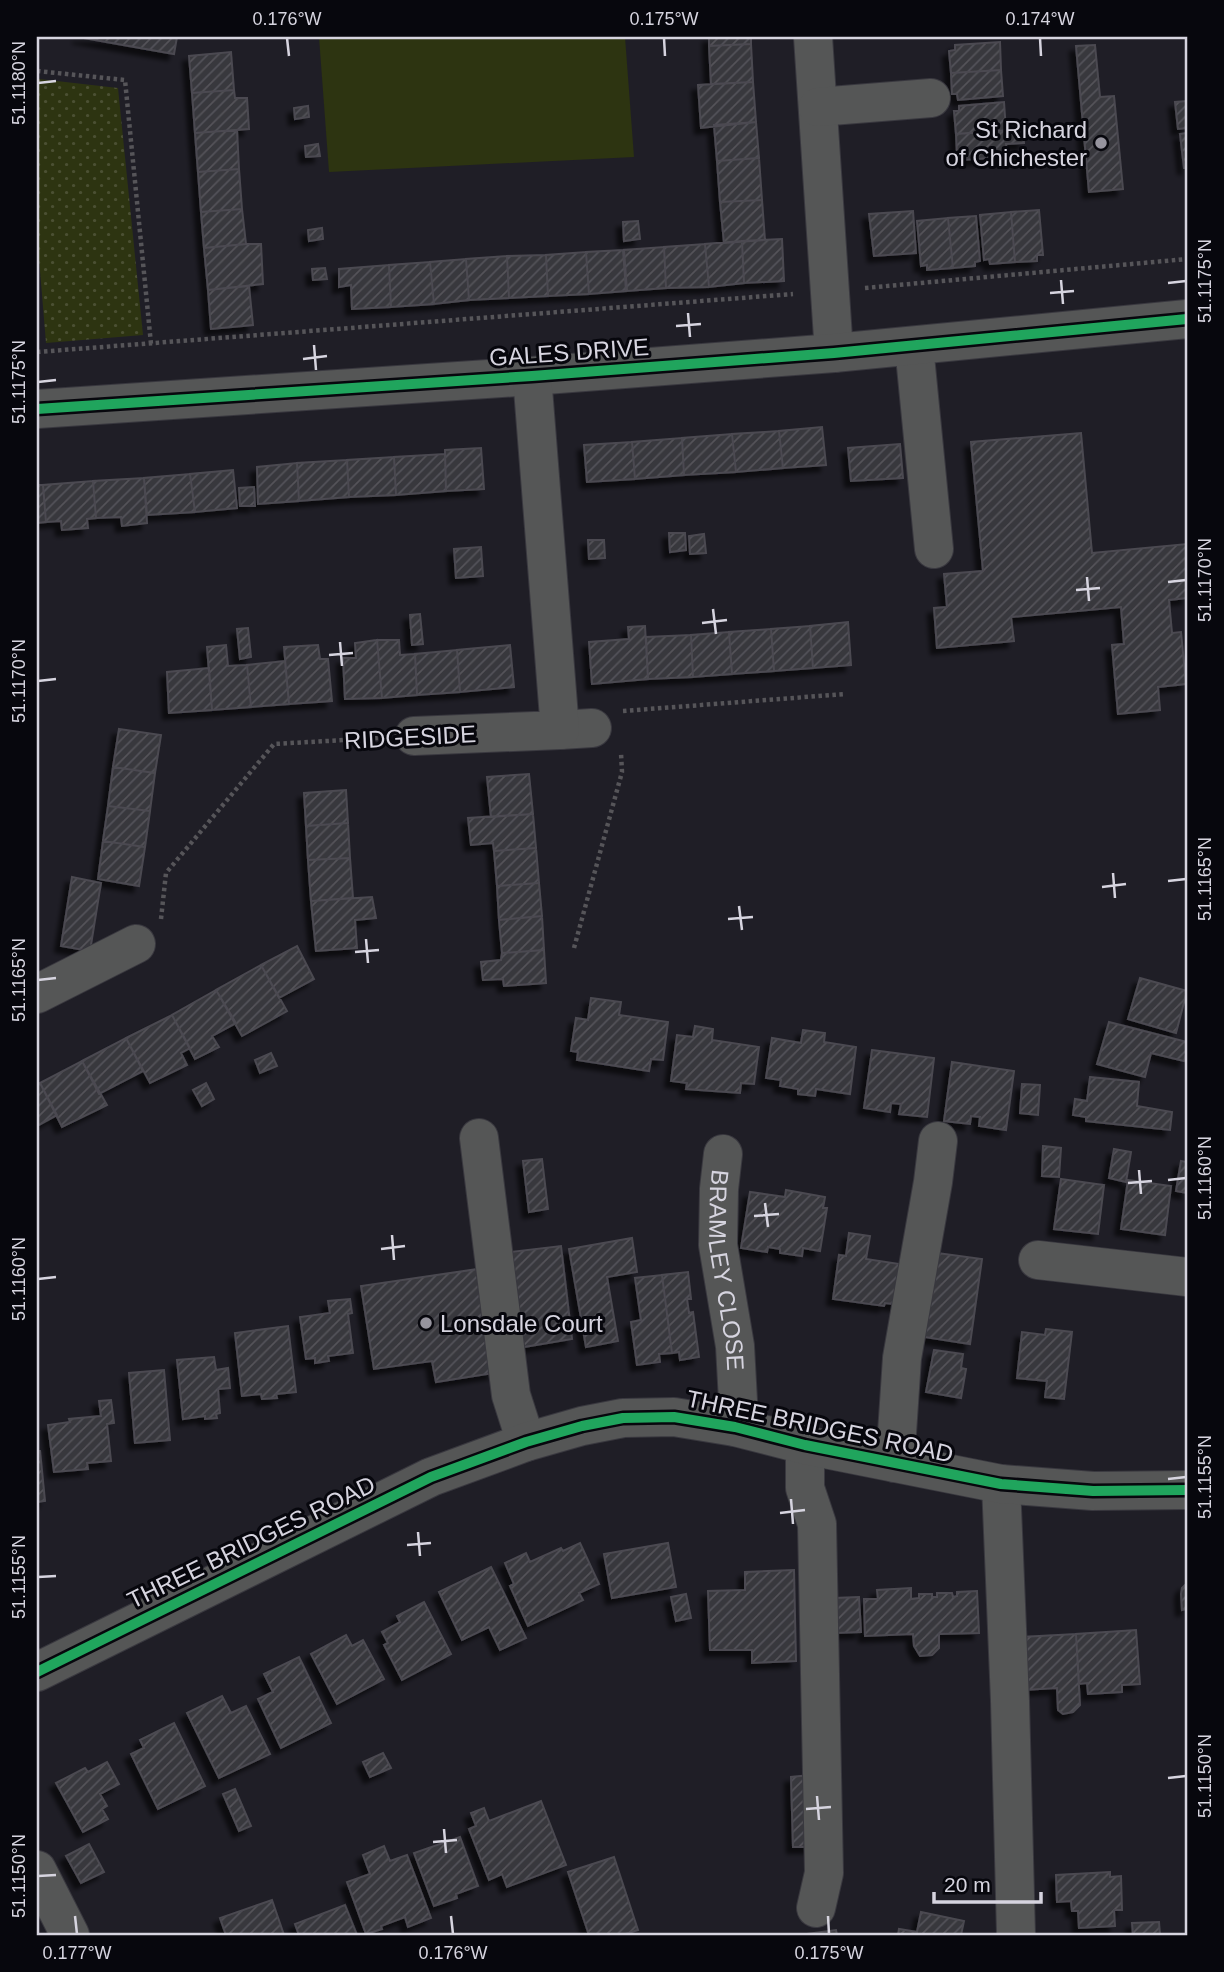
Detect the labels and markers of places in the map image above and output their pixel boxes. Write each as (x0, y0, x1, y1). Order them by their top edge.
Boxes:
place label: St Richard of Chichester (946, 116, 1087, 171)
marker: St Richard of Chichester (1093, 135, 1109, 151)
place label: Lonsdale Court (440, 1310, 603, 1337)
marker: Lonsdale Court (418, 1315, 434, 1331)

